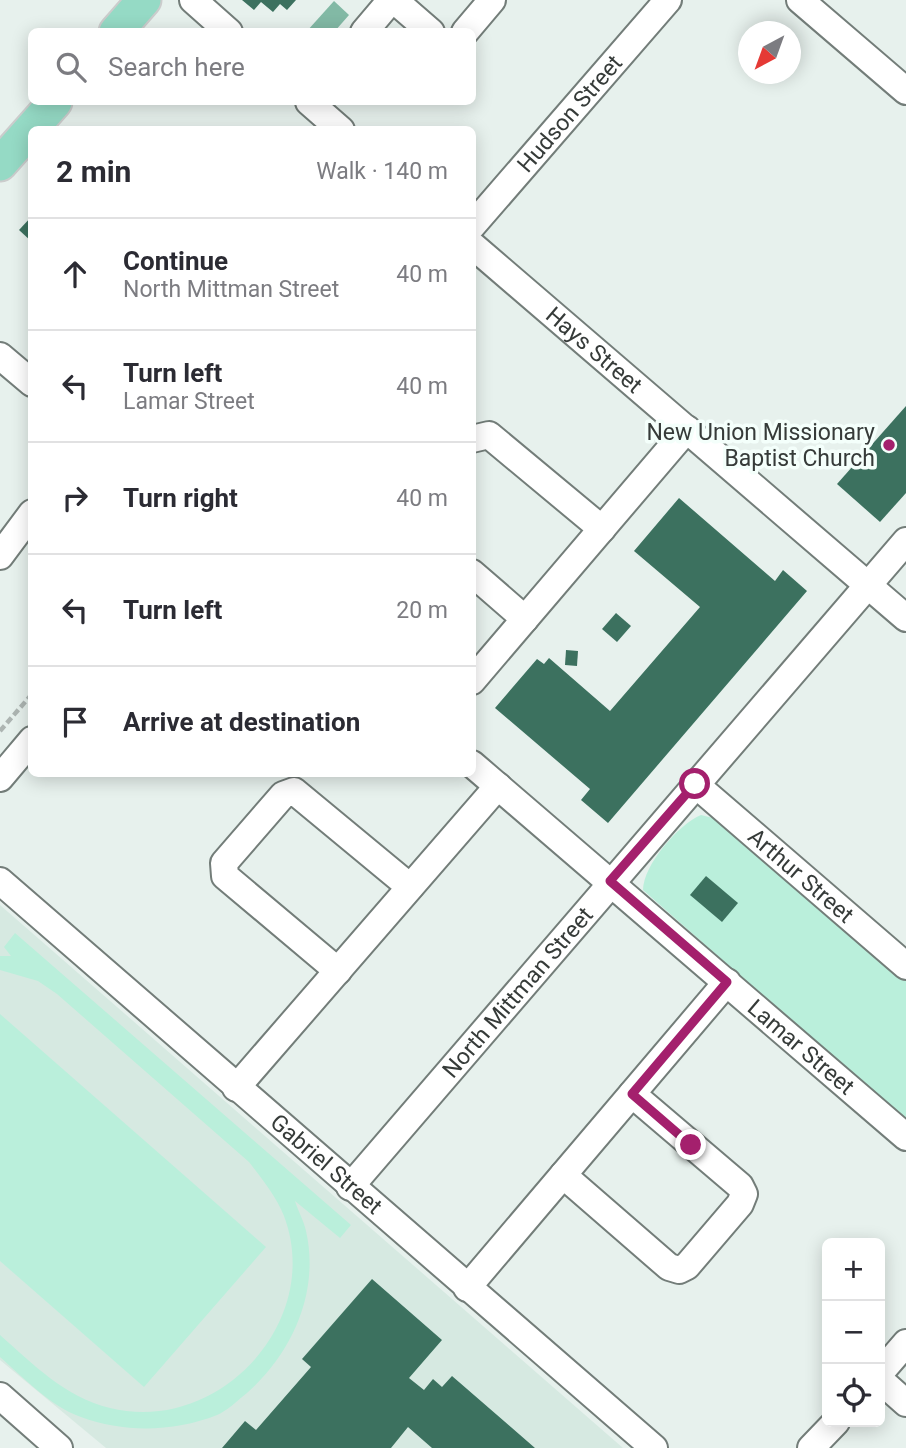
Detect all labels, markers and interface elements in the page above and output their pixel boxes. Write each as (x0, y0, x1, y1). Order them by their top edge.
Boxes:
north arrow (738, 21, 801, 84)
search box (28, 28, 476, 105)
icon: search (52, 48, 90, 86)
street label: Hudson Street (512, 50, 628, 178)
text: Search here (108, 52, 245, 82)
text: 2 min (56, 154, 131, 189)
text: Walk · 140 m (316, 158, 448, 185)
text: Continue (123, 246, 228, 276)
icon: ahead (56, 255, 94, 293)
text: 40 m (396, 261, 448, 288)
text: North Mittman Street (123, 276, 339, 303)
street label: Hays Street (540, 302, 647, 399)
text: Turn left (123, 358, 222, 388)
icon: left (56, 367, 94, 405)
text: 40 m (396, 373, 448, 400)
text: Lamar Street (123, 388, 255, 415)
place label: New Union Missionary Baptist Church (646, 419, 875, 472)
marker: New Union Missionary Baptist Church (881, 437, 897, 453)
icon: right (56, 479, 94, 517)
text: Turn right (123, 483, 238, 513)
text: 40 m (396, 485, 448, 512)
icon: left (56, 591, 94, 629)
text: Turn left (123, 595, 222, 625)
text: 20 m (396, 597, 448, 624)
icon: arrive (56, 703, 94, 741)
text: Arrive at destination (123, 707, 360, 737)
route start (679, 768, 710, 799)
street label: Arthur Street (742, 823, 859, 929)
street label: North Mittman Street (437, 902, 599, 1083)
street label: Lamar Street (742, 994, 860, 1100)
street label: Gabriel Street (265, 1109, 387, 1220)
route end (675, 1129, 706, 1160)
map controls (822, 1238, 885, 1427)
button: + (822, 1238, 885, 1301)
button: − (822, 1301, 885, 1364)
button: locate (822, 1364, 885, 1427)

